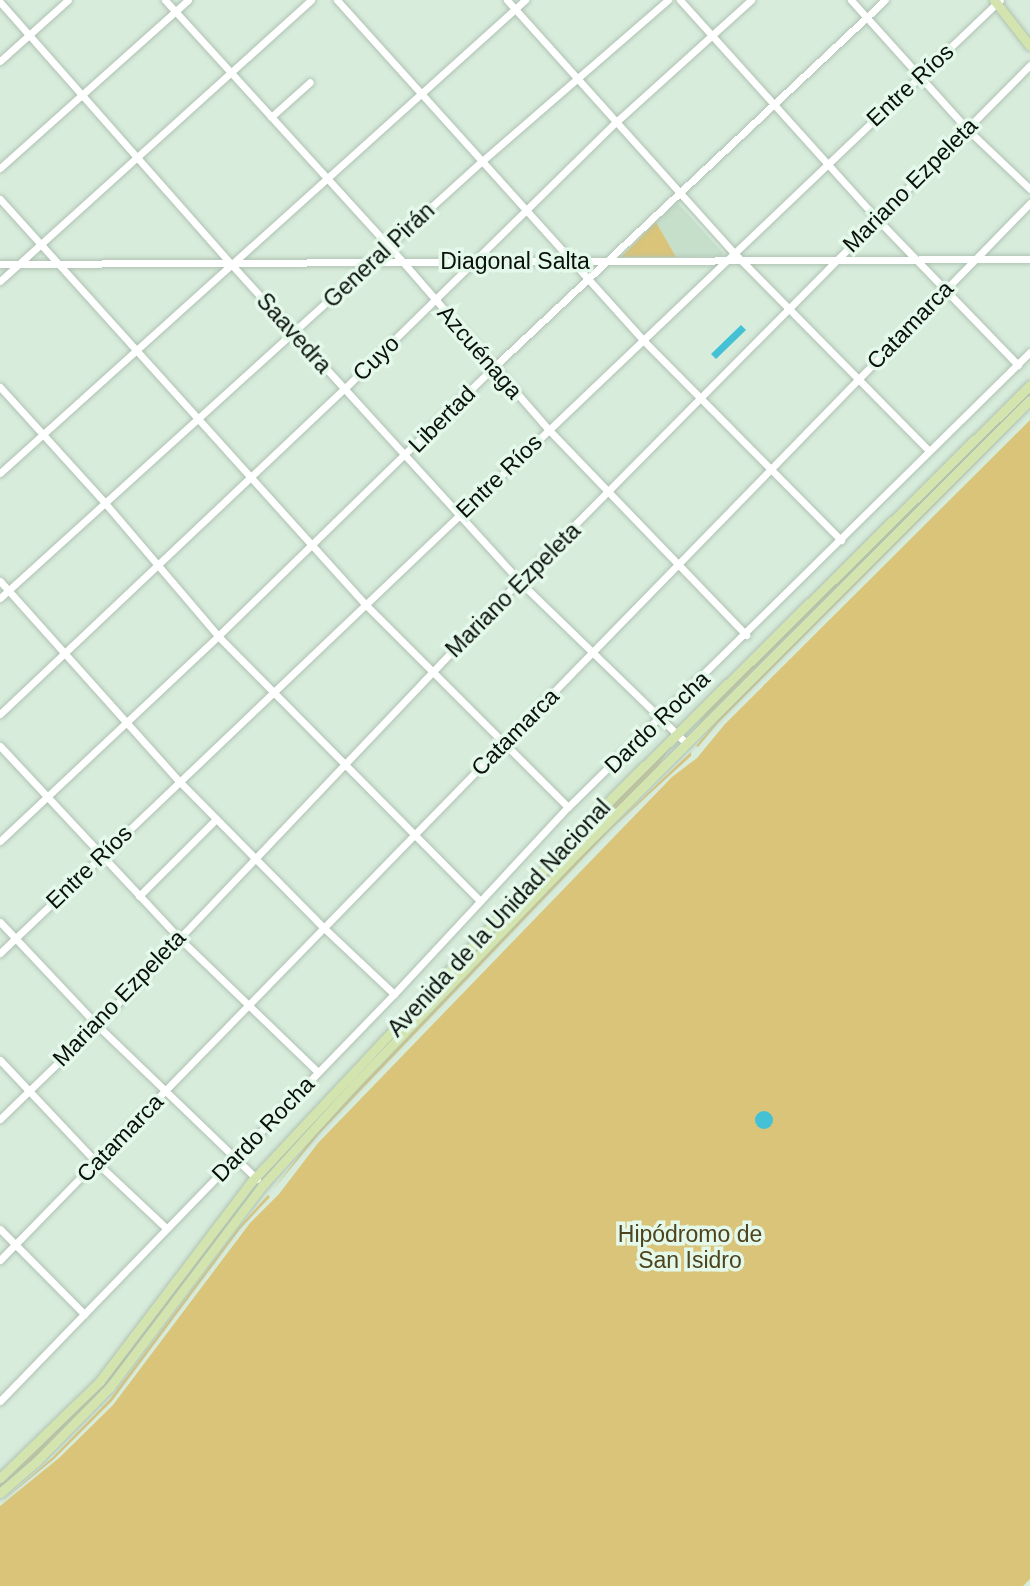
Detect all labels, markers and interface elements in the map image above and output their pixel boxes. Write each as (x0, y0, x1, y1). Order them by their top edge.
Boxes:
street label: Entre Ríos (861, 38, 959, 132)
street label: Mariano Ezpeleta (837, 112, 983, 258)
street label: General Pirán (318, 197, 440, 313)
street label: Diagonal Salta (440, 247, 590, 275)
street label: Catamarca (861, 275, 959, 375)
street label: Saavedra (251, 287, 337, 379)
street label: Azcuénaga (432, 300, 528, 404)
street label: Cuyo (347, 329, 405, 387)
street label: Libertad (403, 380, 481, 458)
street label: Entre Ríos (450, 428, 548, 524)
street label: Mariano Ezpeleta (440, 517, 586, 663)
street label: Dardo Rocha (599, 665, 715, 779)
street label: Catamarca (465, 682, 565, 782)
street label: Avenida de la Unidad Nacional (382, 794, 616, 1042)
street label: Entre Ríos (40, 819, 138, 915)
street label: Mariano Ezpeleta (47, 924, 191, 1072)
street label: Dardo Rocha (206, 1071, 320, 1187)
street label: Catamarca (71, 1088, 169, 1188)
park label: Hipódromo de San Isidro (618, 1220, 762, 1274)

